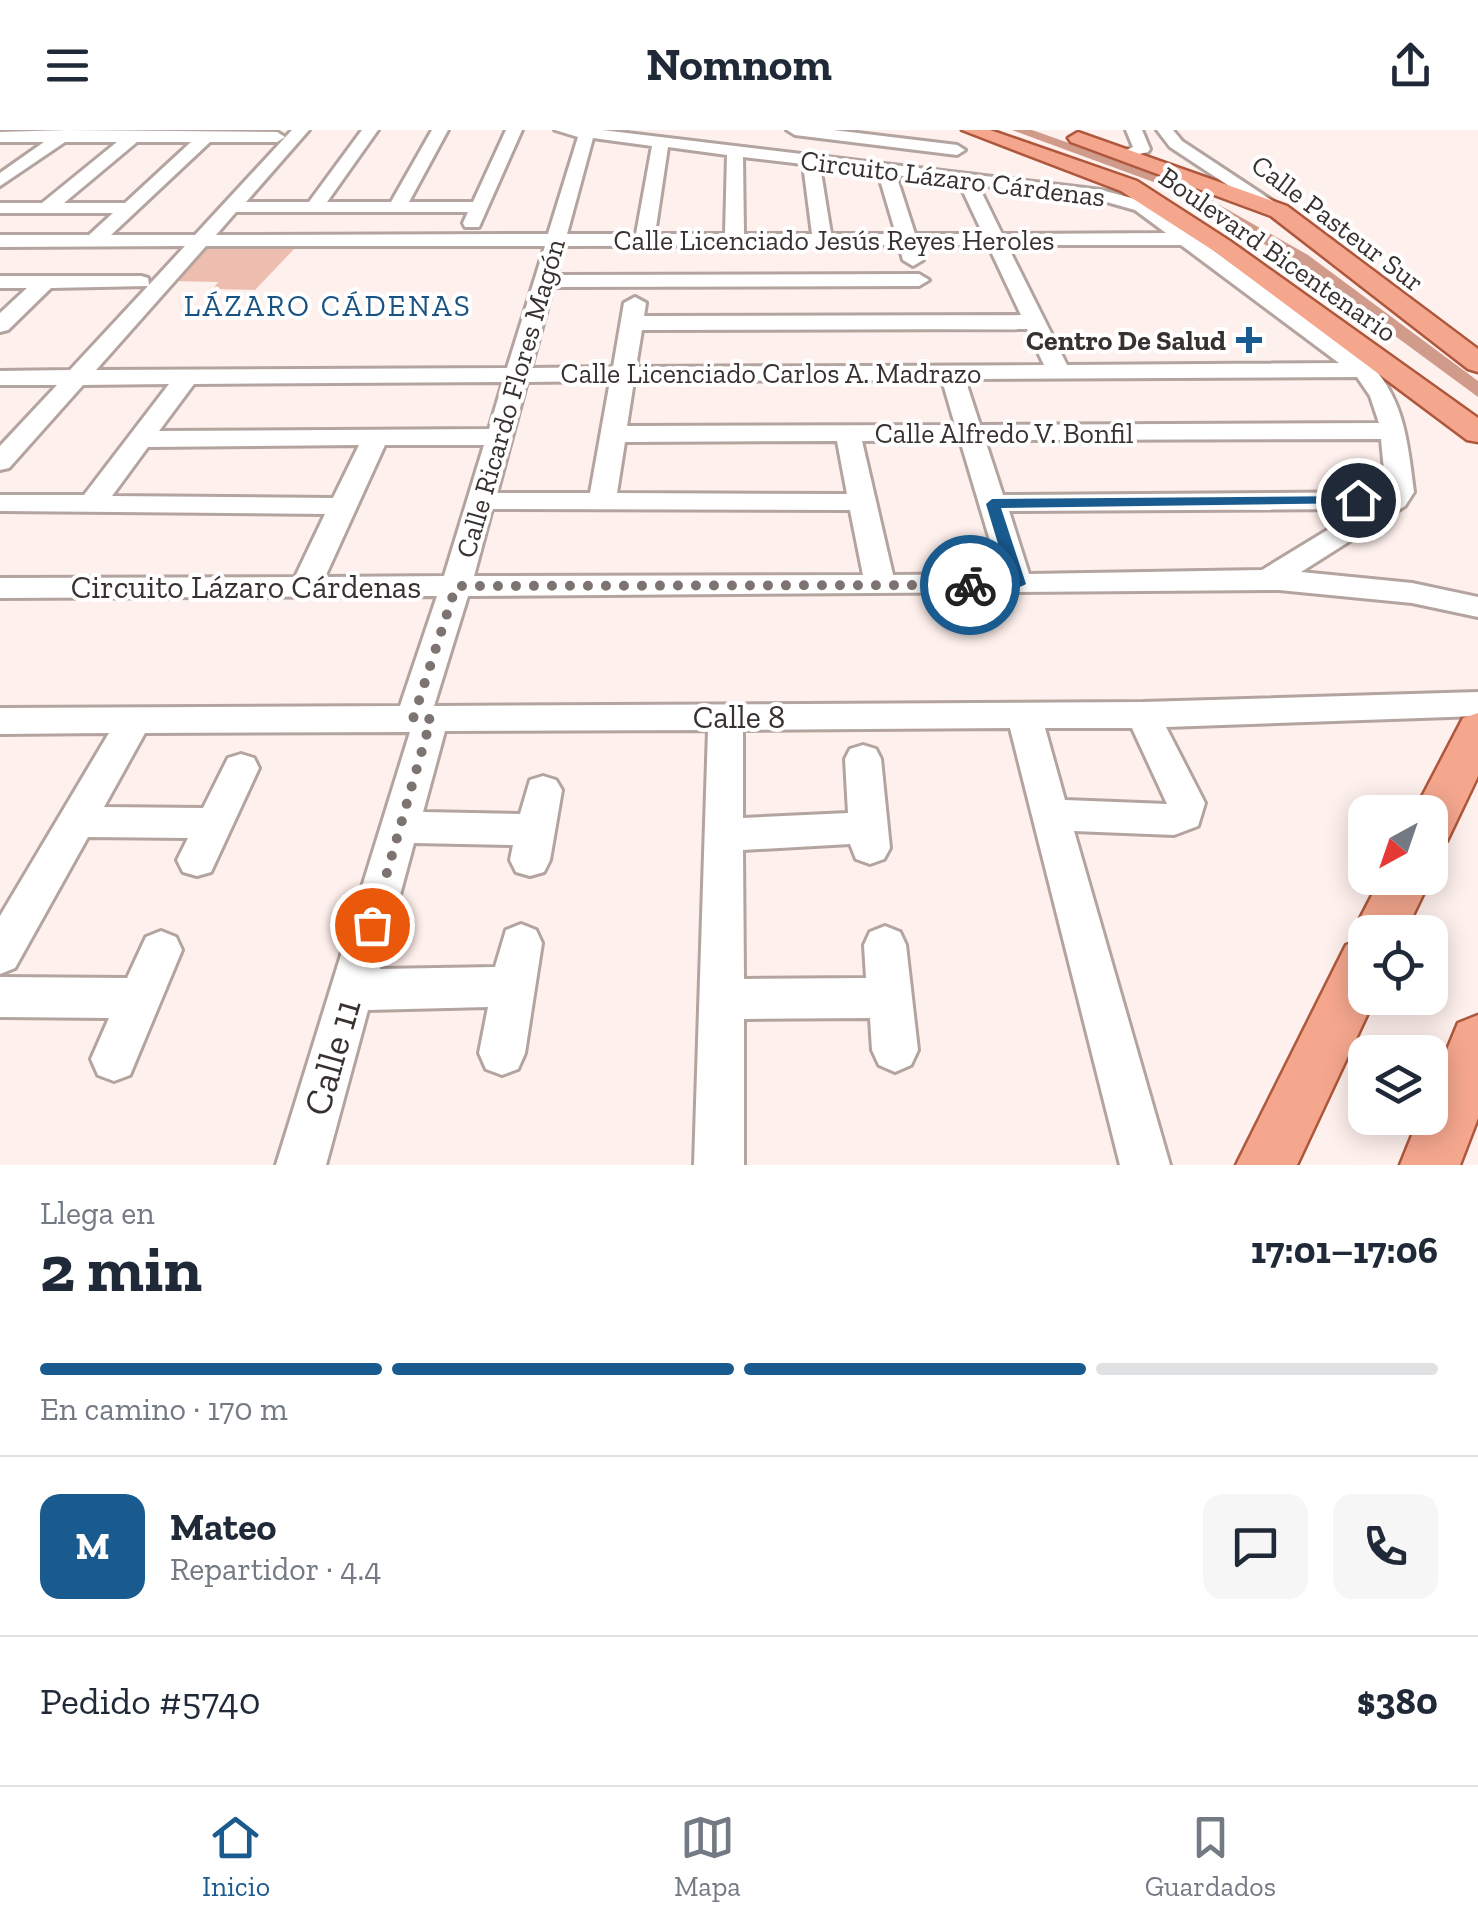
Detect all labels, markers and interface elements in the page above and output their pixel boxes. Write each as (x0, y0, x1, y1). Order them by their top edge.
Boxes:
icon: menu (40, 38, 95, 93)
text: Nomnom (646, 38, 832, 92)
icon: share (1383, 38, 1438, 93)
street label: Circuito Lázaro Cárdenas (799, 143, 1107, 214)
street label: Calle Pasteur Sur (1245, 148, 1430, 299)
street label: Boulevard Bicentenario (1153, 160, 1403, 349)
street label: Calle Licenciado Jesús Reyes Heroles (614, 224, 1054, 257)
street label: Calle Ricardo Flores Magón (449, 235, 572, 561)
district label: LÁZARO CÁDENAS (184, 288, 472, 324)
place label: Centro De Salud (1026, 324, 1226, 357)
marker: Centro De Salud (1236, 327, 1262, 353)
street label: Calle Licenciado Carlos A. Madrazo (561, 357, 981, 390)
street label: Calle Alfredo V. Bonfil (875, 417, 1133, 450)
pin (1316, 458, 1401, 543)
icon: home (1331, 473, 1386, 528)
courier (920, 535, 1020, 635)
icon: bike (943, 558, 998, 613)
street label: Circuito Lázaro Cárdenas (71, 568, 421, 606)
street label: Calle 8 (693, 698, 785, 736)
north arrow (1348, 795, 1448, 895)
map controls (1348, 795, 1448, 1135)
pin (330, 883, 415, 968)
icon: bag (345, 898, 400, 953)
button: locate (1348, 915, 1448, 1015)
street label: Calle 11 (294, 994, 370, 1120)
button: layers (1348, 1035, 1448, 1135)
text: Llega en (40, 1194, 155, 1232)
text: 17:01–17:06 (1251, 1227, 1438, 1273)
text: 2 min (40, 1230, 202, 1308)
text: En camino · 170 m (40, 1390, 288, 1428)
button: chat (1203, 1494, 1308, 1599)
button: phone (1333, 1494, 1438, 1599)
text: Mateo (170, 1504, 276, 1550)
text: M (75, 1523, 110, 1569)
text: Repartidor · 4.4 (170, 1550, 381, 1588)
text: Pedido #5740 (40, 1678, 261, 1724)
text: $380 (1357, 1678, 1438, 1724)
tab: Inicio (202, 1810, 270, 1903)
tab: Mapa (674, 1810, 741, 1903)
tab: Guardados (1145, 1810, 1276, 1903)

